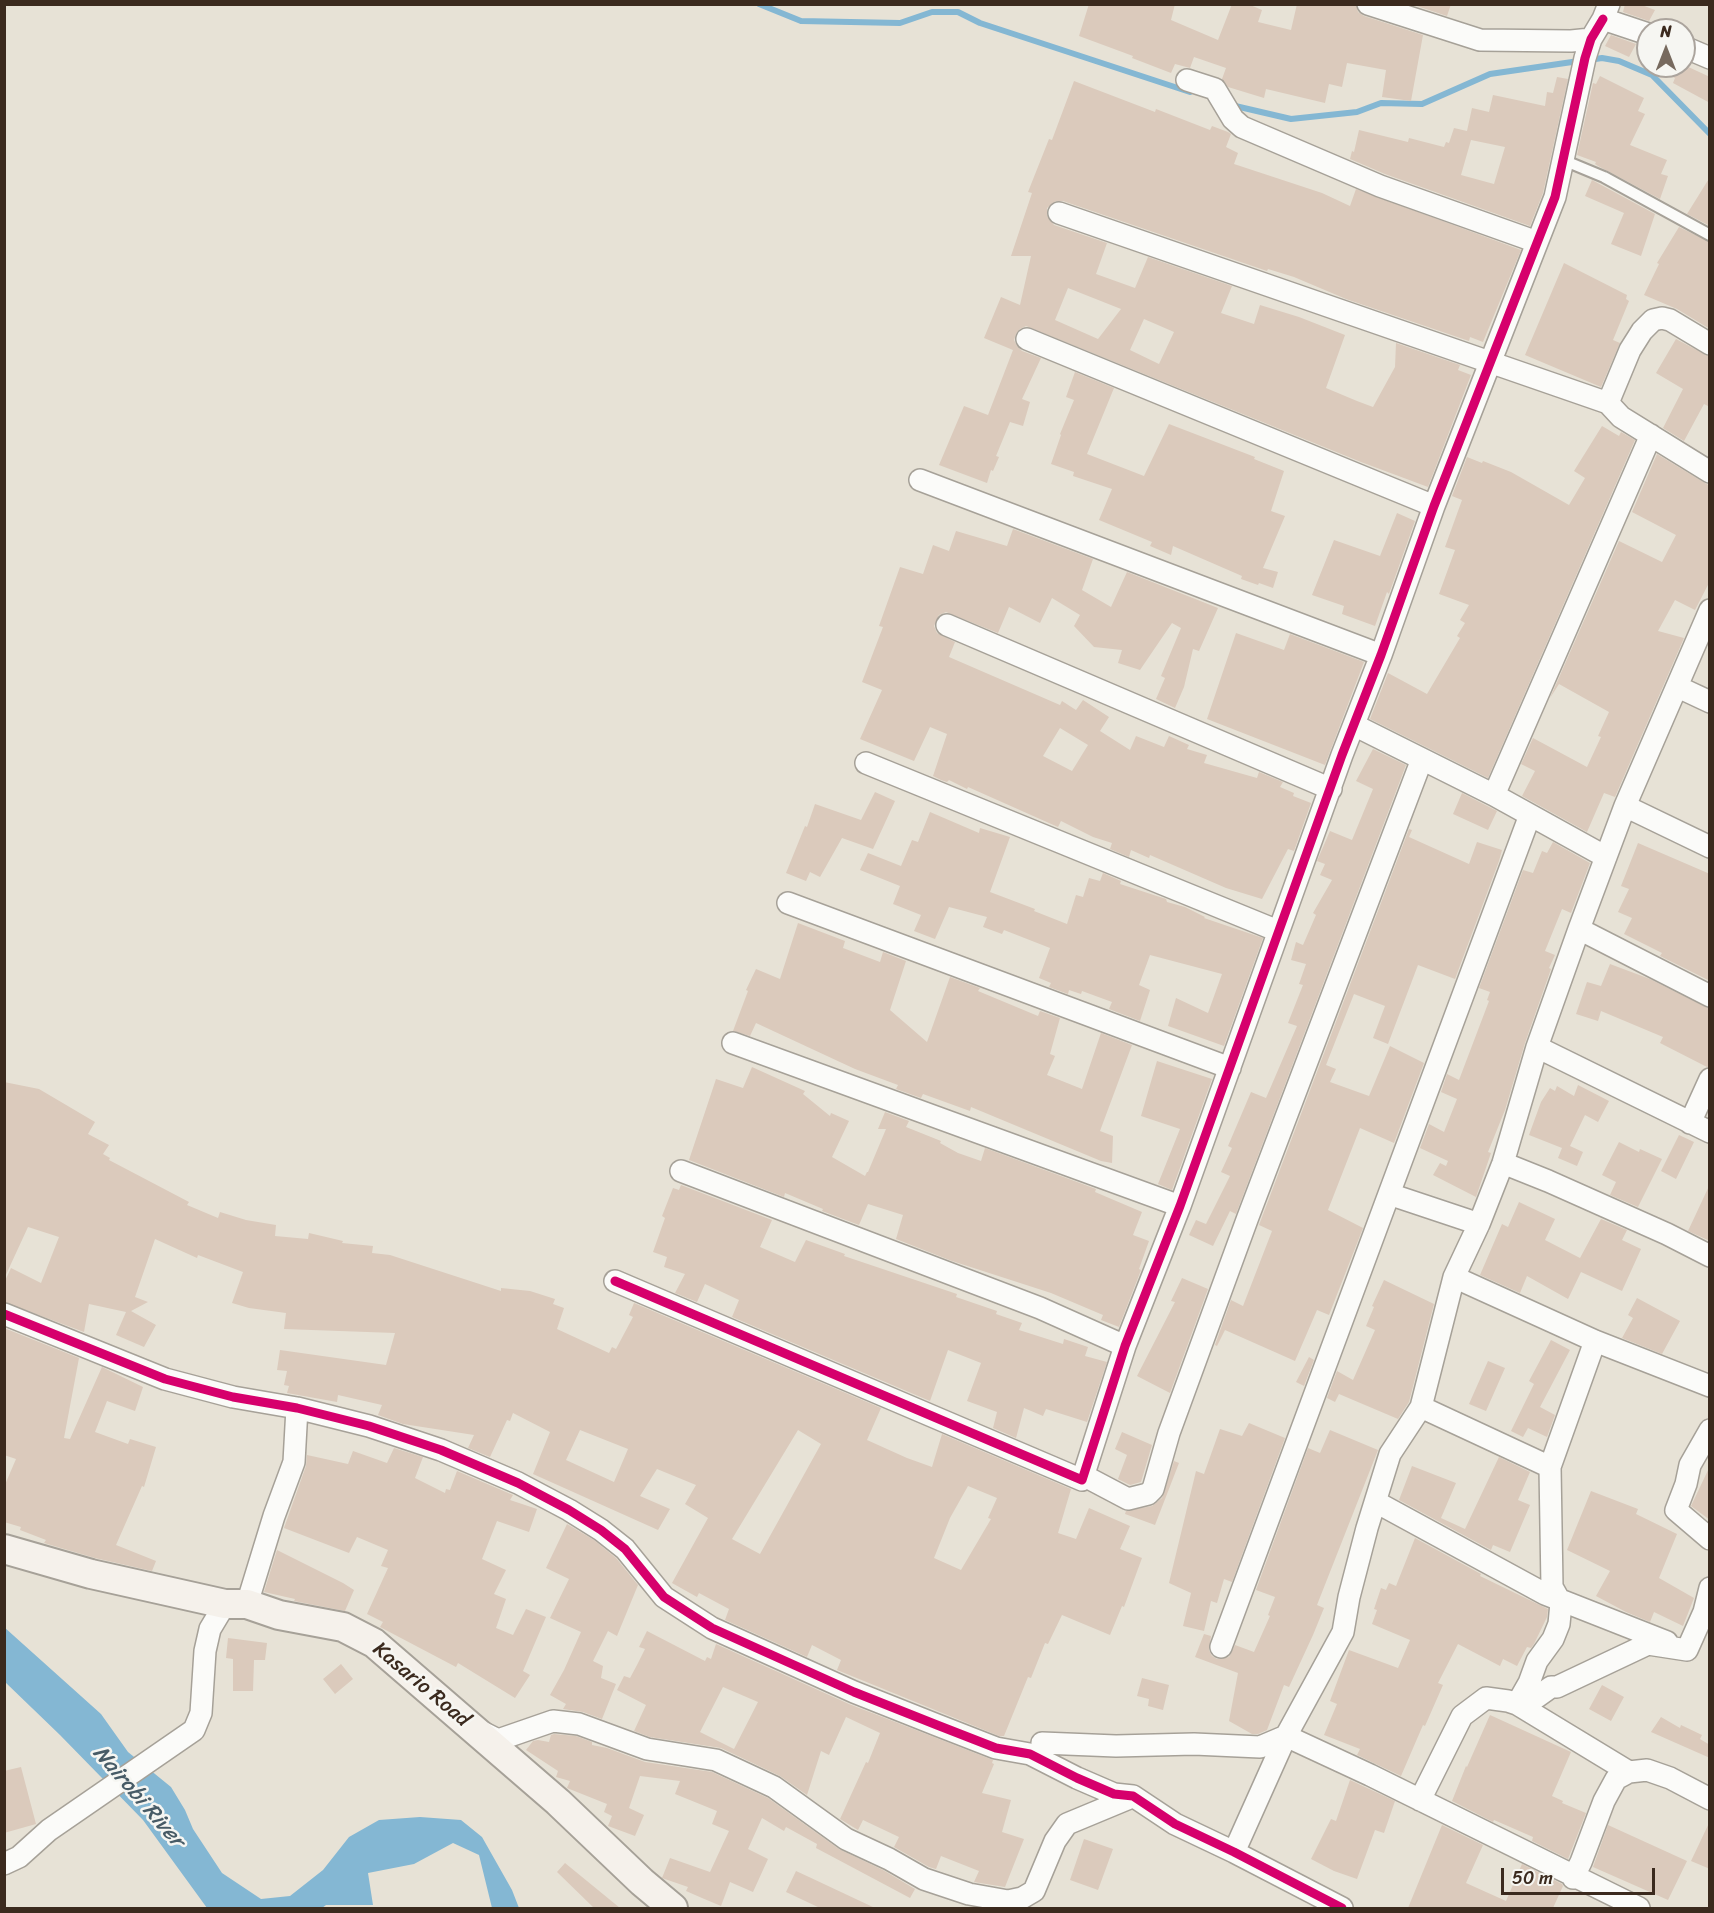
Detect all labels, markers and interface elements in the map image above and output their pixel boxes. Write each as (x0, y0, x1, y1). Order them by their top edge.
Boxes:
text: N (1660, 17, 1672, 46)
north arrow (1636, 18, 1696, 78)
street label: Kasario Road (367, 1637, 475, 1733)
water label: Nairobi River (87, 1741, 189, 1853)
scale bar (1504, 1856, 1658, 1894)
text: 50 m (1512, 1862, 1553, 1894)

